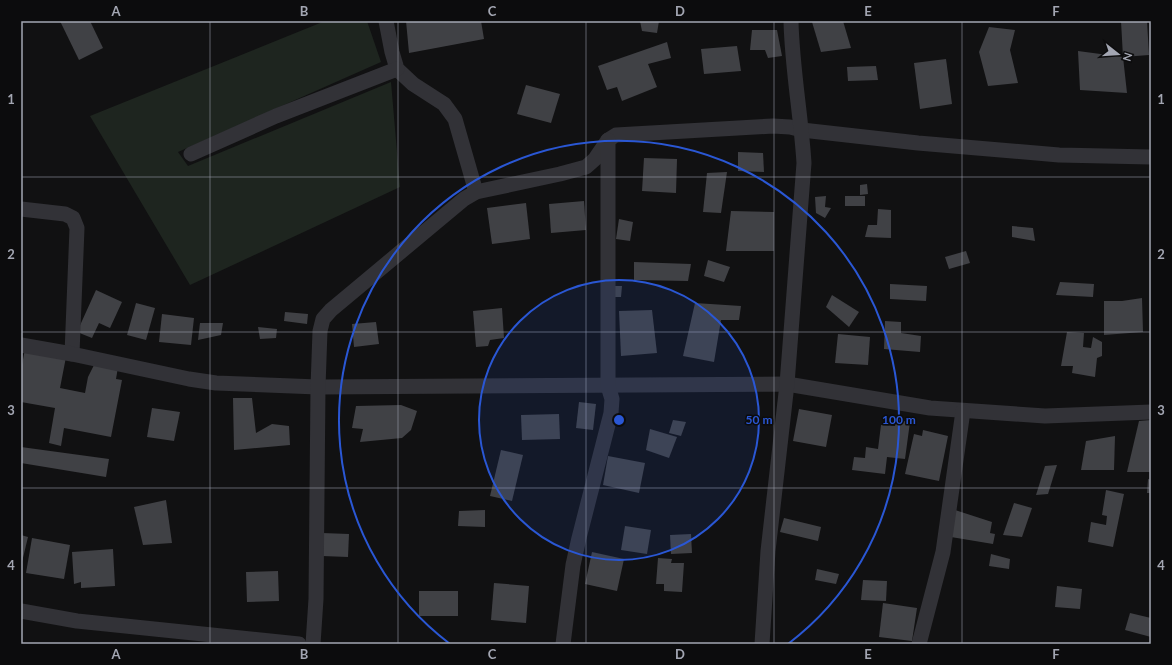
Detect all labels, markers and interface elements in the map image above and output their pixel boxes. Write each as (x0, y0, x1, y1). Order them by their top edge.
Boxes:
text: A (110, 3, 121, 19)
text: B (300, 3, 309, 19)
text: C (488, 3, 497, 19)
text: D (675, 3, 685, 19)
text: E (864, 3, 872, 19)
text: F (1052, 3, 1060, 19)
north arrow (1098, 34, 1138, 74)
text: N (1121, 51, 1135, 63)
text: 1 (7, 91, 15, 107)
text: 1 (1157, 91, 1165, 107)
text: 2 (7, 246, 15, 262)
text: 2 (1157, 246, 1165, 262)
text: 3 (7, 402, 15, 418)
text: 3 (1157, 402, 1165, 418)
text: 50 m (746, 412, 772, 427)
text: 100 m (882, 412, 916, 427)
centre of rings (612, 413, 626, 427)
text: 4 (7, 557, 15, 573)
text: 4 (1157, 557, 1165, 573)
text: A (110, 646, 121, 662)
text: B (300, 646, 309, 662)
text: C (488, 646, 497, 662)
text: D (675, 646, 685, 662)
text: E (864, 646, 872, 662)
text: F (1052, 646, 1060, 662)

